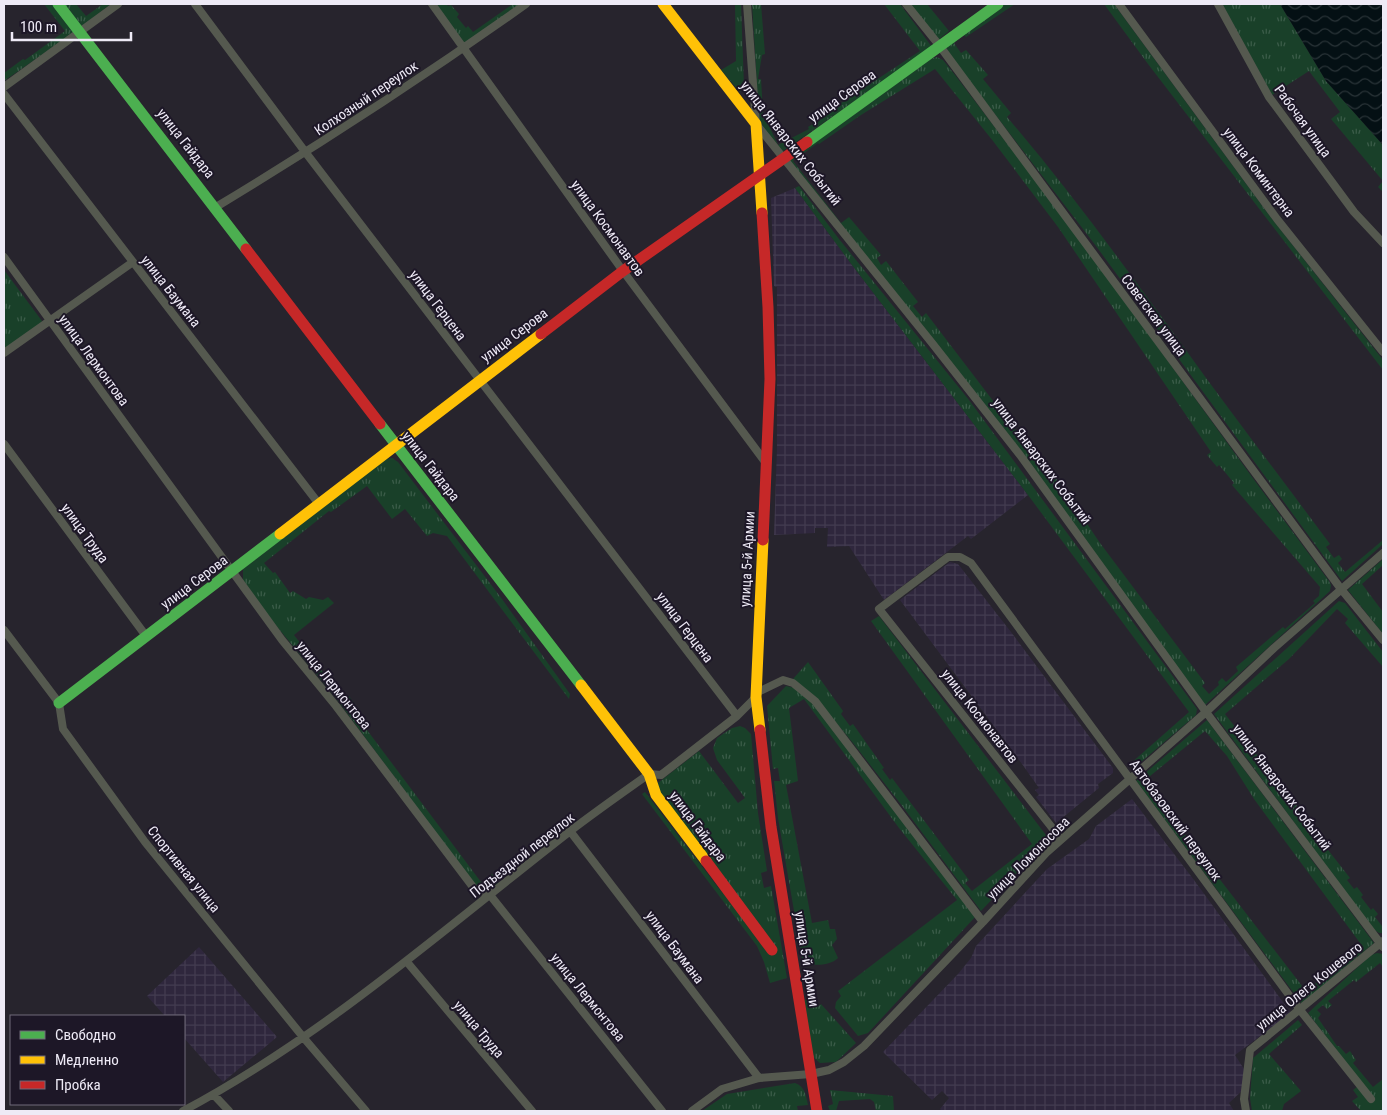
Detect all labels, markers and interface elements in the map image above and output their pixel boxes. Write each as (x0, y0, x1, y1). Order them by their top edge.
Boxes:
scale bar (12, 10, 131, 42)
text: 100 m (20, 18, 57, 36)
street label: Колхозный переулок (311, 57, 421, 139)
street label: улица Серова (805, 66, 879, 126)
street label: улица Январских Событий (737, 77, 845, 209)
street label: Рабочая улица (1271, 82, 1335, 160)
street label: улица Гайдара (154, 105, 218, 181)
street label: улица Коминтерна (1220, 124, 1298, 220)
street label: улица Космонавтов (568, 177, 648, 279)
street label: улица Баумана (138, 252, 204, 330)
street label: улица Герцена (406, 267, 470, 343)
street label: Советская улица (1118, 271, 1190, 359)
street label: улица Серова (478, 305, 550, 365)
street label: улица Лермонтова (56, 311, 132, 409)
street label: улица Январских Событий (989, 395, 1095, 527)
street label: улица Гайдара (399, 428, 463, 504)
street label: улица Труда (58, 500, 112, 566)
street label: улица 5-й Армии (736, 511, 758, 607)
street label: улица Серова (158, 552, 230, 612)
street label: улица Герцена (653, 589, 717, 665)
street label: улица Лермонтова (294, 638, 374, 732)
street label: улица Космонавтов (938, 666, 1022, 766)
street label: улица Январских Событий (1229, 721, 1335, 853)
street label: Автобазовский переулок (1127, 756, 1225, 884)
street label: улица Гайдара (666, 788, 730, 864)
street label: Подъездной переулок (466, 809, 578, 901)
street label: улица Ломоносова (983, 813, 1073, 903)
street label: Спортивная улица (144, 823, 224, 915)
street label: улица Баумана (642, 908, 708, 986)
street label: улица 5-й Армии (792, 910, 822, 1008)
street label: улица Олега Кошевого (1253, 938, 1365, 1034)
street label: улица Лермонтова (548, 950, 628, 1044)
street label: улица Труда (450, 997, 508, 1061)
legend (10, 1015, 185, 1105)
text: Свободно (55, 1026, 116, 1044)
text: Медленно (55, 1051, 119, 1069)
text: Пробка (55, 1076, 101, 1094)

